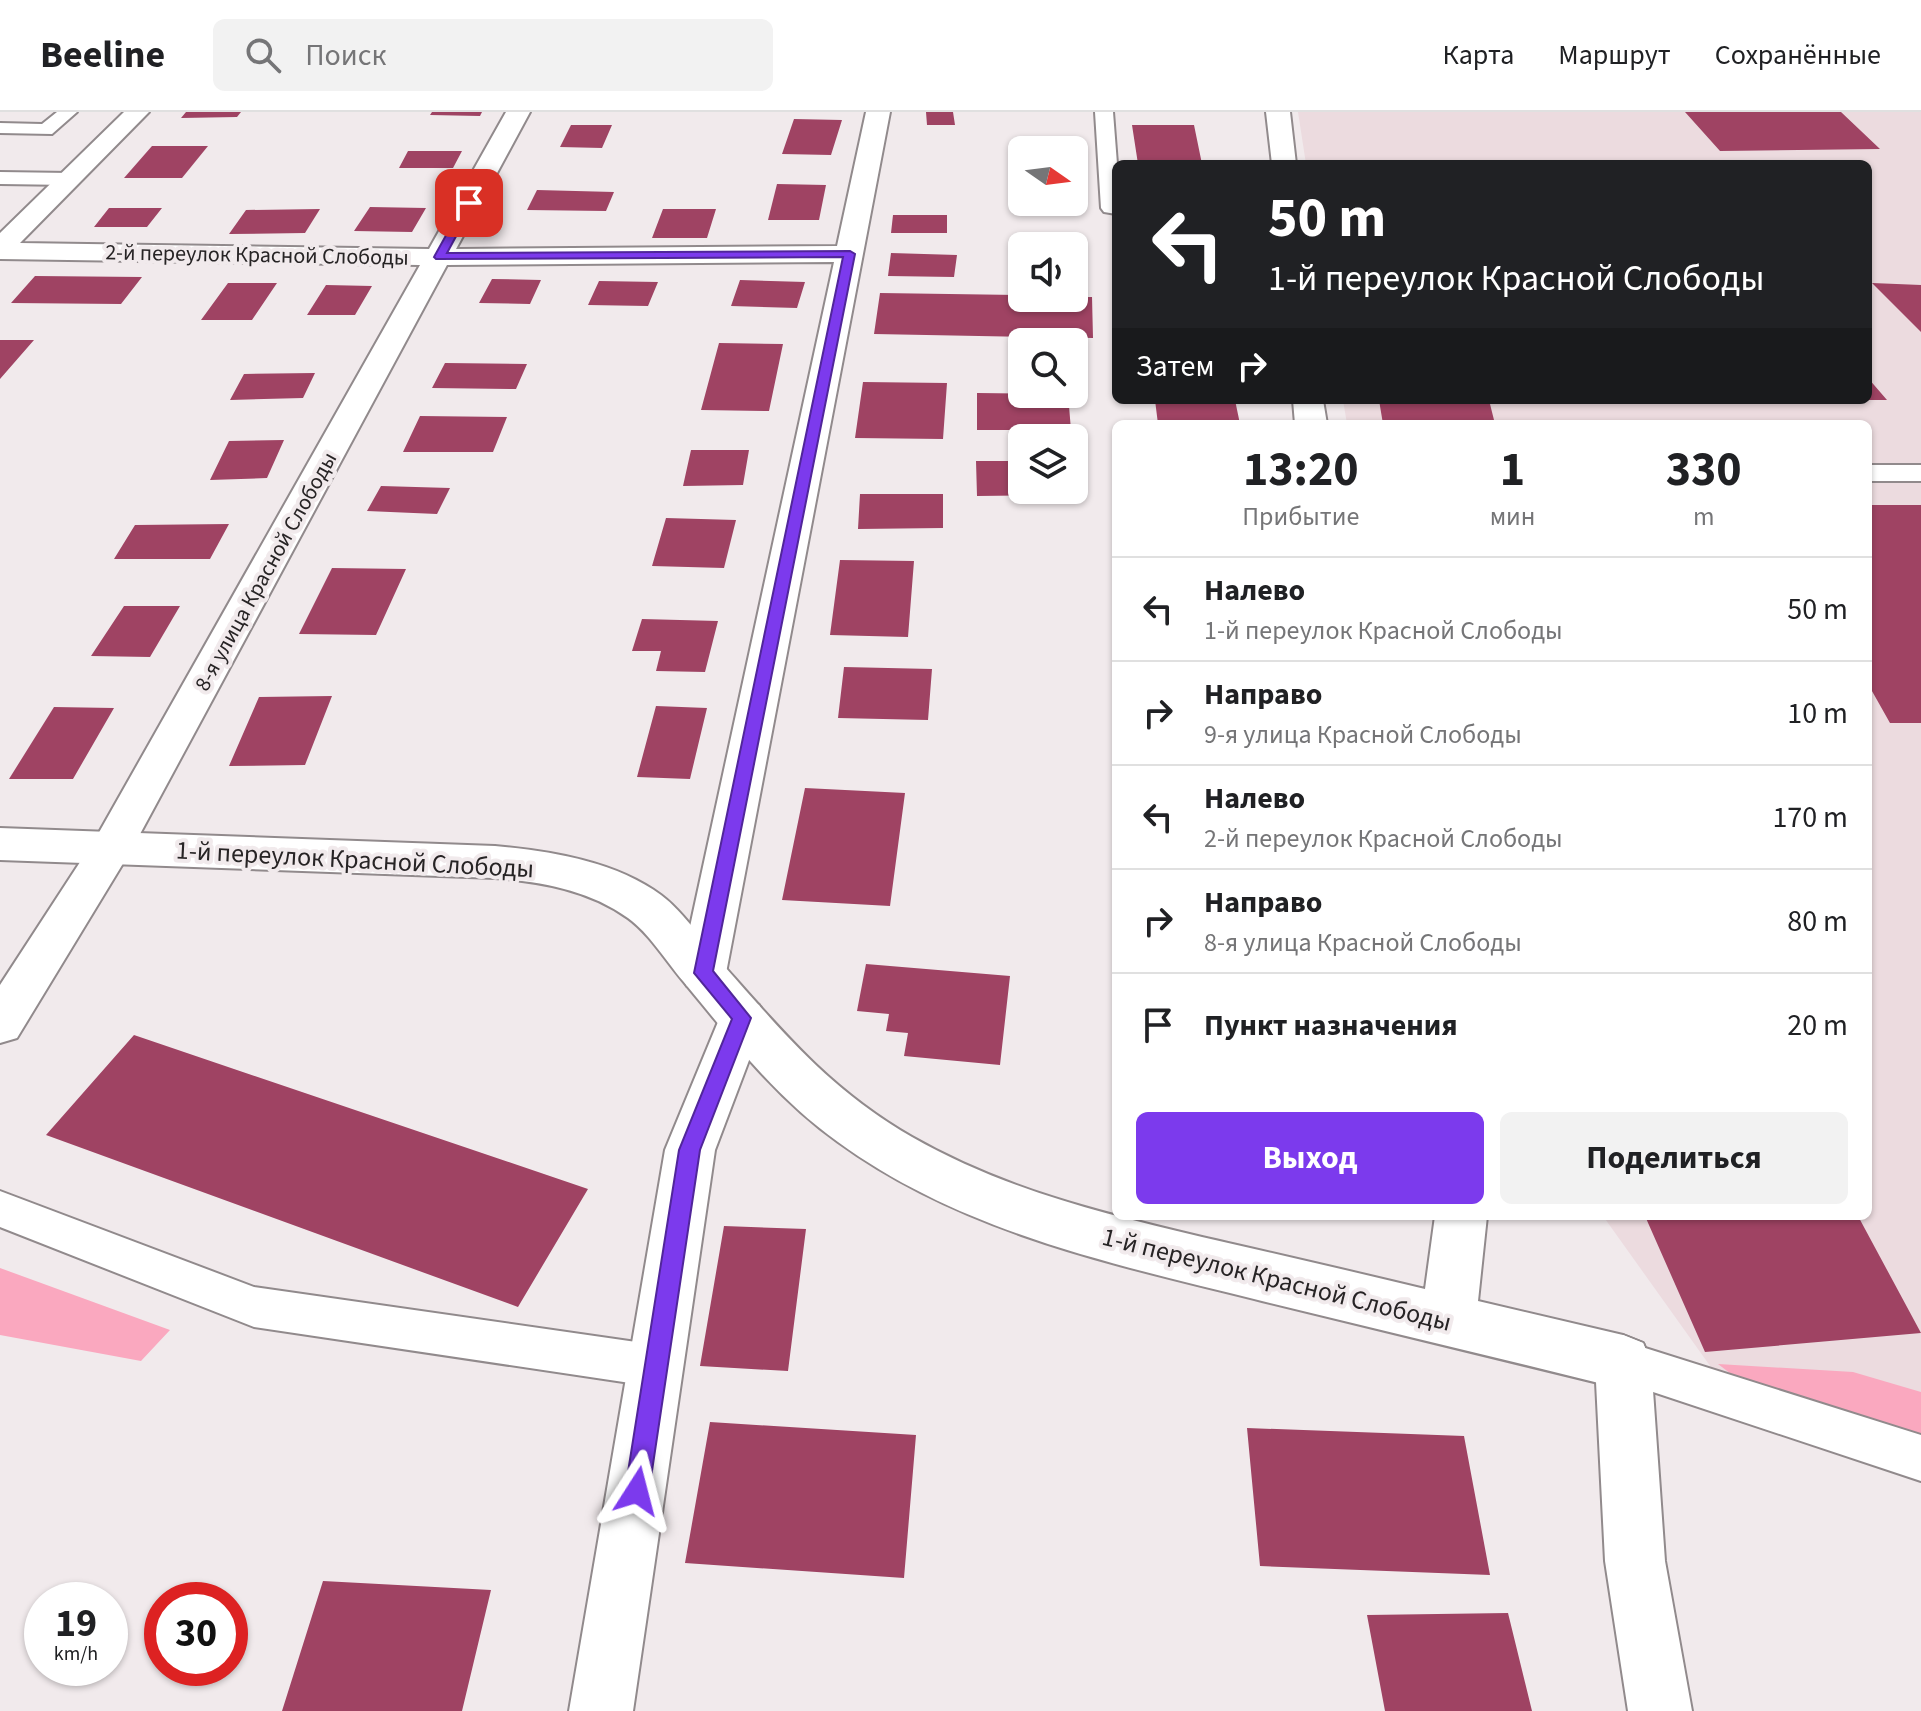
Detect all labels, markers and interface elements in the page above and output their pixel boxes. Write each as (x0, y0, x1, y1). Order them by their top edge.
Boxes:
search box (213, 19, 773, 91)
text: Beeline (40, 28, 165, 82)
icon: search (241, 33, 285, 77)
text: Поиск (305, 34, 386, 77)
text: Карта (1443, 35, 1514, 75)
text: Маршрут (1558, 35, 1671, 75)
text: Сохранённые (1715, 35, 1881, 75)
north arrow (1008, 136, 1088, 216)
map controls (1008, 136, 1088, 504)
pin (435, 169, 503, 237)
text: 50 m (1268, 179, 1386, 258)
icon: arrive (447, 181, 491, 225)
icon: left (1136, 192, 1240, 296)
button: sound (1008, 232, 1088, 312)
street label: 2-й переулок Красной Слободы (105, 236, 409, 274)
text: 1-й переулок Красной Слободы (1268, 253, 1765, 304)
button: search (1008, 328, 1088, 408)
icon: right (1230, 344, 1274, 388)
text: Затем (1136, 345, 1214, 388)
button: layers (1008, 424, 1088, 504)
text: 13:20 (1243, 436, 1359, 504)
text: 1 (1500, 436, 1525, 504)
text: 330 (1666, 436, 1742, 504)
street label: 8-я улица Красной Слободы (187, 446, 345, 697)
text: Прибытие (1242, 498, 1359, 535)
text: мин (1490, 498, 1535, 535)
text: m (1693, 498, 1714, 535)
text: Налево (1204, 569, 1305, 612)
icon: left (1136, 587, 1180, 631)
text: 50 m (1787, 588, 1848, 631)
text: 1-й переулок Красной Слободы (1204, 612, 1563, 649)
text: Направо (1204, 673, 1322, 716)
icon: right (1136, 691, 1180, 735)
text: 10 m (1787, 692, 1848, 735)
text: 9-я улица Красной Слободы (1204, 716, 1522, 753)
text: Налево (1204, 777, 1305, 820)
icon: left (1136, 795, 1180, 839)
text: 170 m (1772, 796, 1848, 839)
text: 2-й переулок Красной Слободы (1204, 820, 1563, 857)
street label: 1-й переулок Красной Слободы (175, 832, 535, 887)
text: Направо (1204, 881, 1322, 924)
icon: right (1136, 899, 1180, 943)
text: 80 m (1787, 900, 1848, 943)
text: 8-я улица Красной Слободы (1204, 924, 1522, 961)
icon: arrive (1136, 1003, 1180, 1047)
text: Пункт назначения (1204, 1004, 1458, 1047)
text: 20 m (1787, 1004, 1848, 1047)
button: Выход (1136, 1112, 1484, 1204)
button: Поделиться (1500, 1112, 1848, 1204)
street label: 1-й переулок Красной Слободы (1098, 1218, 1455, 1341)
position arrow (595, 1449, 679, 1533)
speed limit sign: 30 (144, 1582, 248, 1686)
text: 19 (55, 1595, 97, 1652)
text: km/h (54, 1640, 98, 1668)

